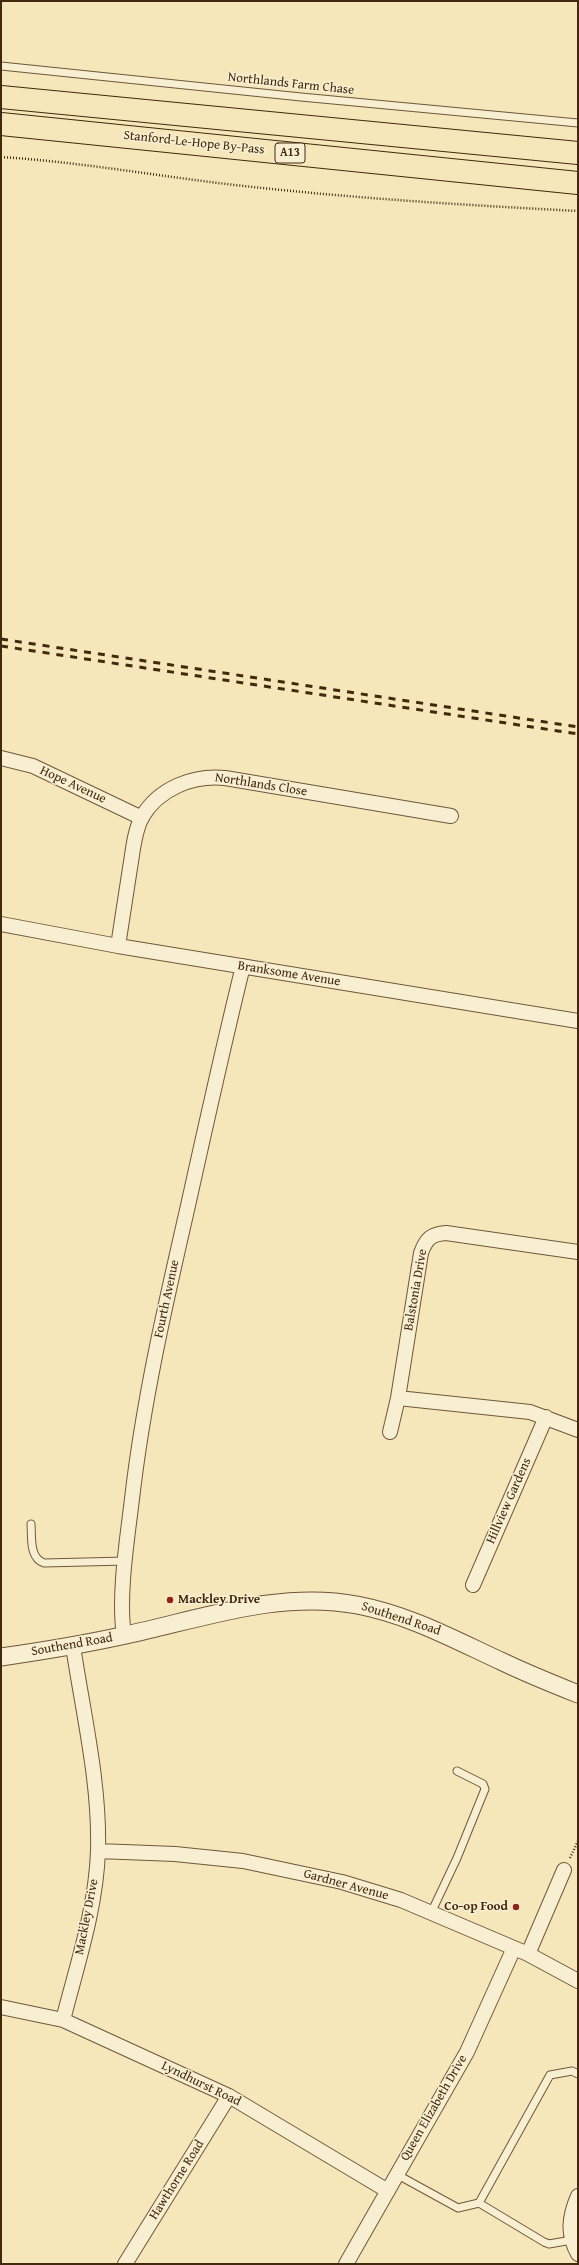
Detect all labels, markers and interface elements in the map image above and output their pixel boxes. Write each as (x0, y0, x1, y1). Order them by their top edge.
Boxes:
street label: Northlands Farm Chase (227, 70, 355, 98)
street label: Stanford-Le-Hope By-Pass (123, 128, 265, 158)
road number: A13 (275, 143, 305, 163)
street label: Hope Avenue (37, 763, 109, 807)
street label: Northlands Close (214, 770, 308, 800)
street label: Branksome Avenue (236, 958, 342, 990)
street label: Balstonia Drive (401, 1248, 431, 1332)
street label: Fourth Avenue (151, 1258, 183, 1340)
street label: Hillview Gardens (483, 1456, 535, 1546)
place label: Mackley Drive (178, 1592, 260, 1608)
marker: Mackley Drive (165, 1595, 175, 1605)
street label: Southend Road (359, 1599, 443, 1639)
street label: Southend Road (30, 1630, 114, 1660)
street label: Gardner Avenue (302, 1866, 390, 1904)
street label: Mackley Drive (72, 1878, 102, 1956)
place label: Co-op Food (444, 1899, 508, 1915)
marker: Co-op Food (511, 1902, 521, 1912)
street label: Queen Elizabeth Drive (397, 2052, 471, 2164)
street label: Lyndhurst Road (159, 2058, 243, 2110)
street label: Hawthorne Road (146, 2137, 208, 2223)

